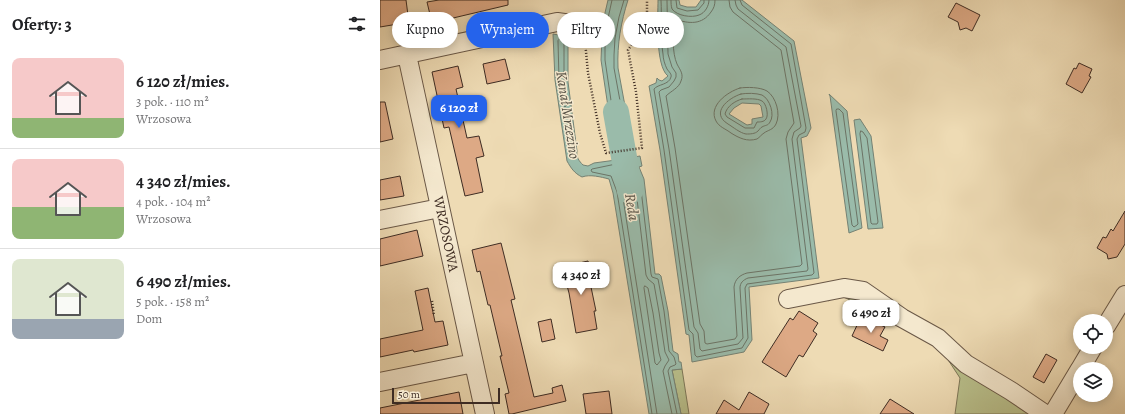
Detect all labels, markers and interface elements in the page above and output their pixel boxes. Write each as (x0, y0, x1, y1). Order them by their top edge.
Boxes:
chip: Kupno (392, 12, 458, 48)
chip: Wynajem (466, 12, 549, 48)
chip: Filtry (557, 12, 615, 48)
chip: Nowe (623, 12, 684, 48)
text: Oferty: 3 (12, 13, 72, 36)
icon: filters (346, 13, 368, 35)
text: 6 120 zł/mies. (136, 70, 230, 93)
water label: Kanał Mrzezino (551, 70, 585, 160)
icon: home (44, 74, 92, 122)
text: 3 pok. · 110 m² (136, 93, 209, 110)
pin: 6 120 zł (418, 95, 500, 129)
text: 6 120 zł (440, 99, 478, 116)
text: Wrzosowa (136, 110, 192, 127)
text: 4 340 zł/mies. (136, 170, 231, 193)
icon: home (44, 175, 92, 223)
water label: Reda (620, 192, 644, 222)
text: 4 pok. · 104 m² (136, 193, 211, 210)
street label: WRZOSOWA (429, 194, 463, 274)
text: Wrzosowa (136, 210, 192, 227)
pin: 4 340 zł (540, 262, 622, 296)
text: 4 340 zł (562, 266, 600, 283)
text: 6 490 zł/mies. (136, 270, 231, 293)
icon: home (44, 275, 92, 323)
text: 5 pok. · 158 m² (136, 293, 209, 310)
pin: 6 490 zł (830, 300, 912, 334)
text: 6 490 zł (851, 304, 891, 321)
text: Dom (136, 310, 162, 327)
map controls (1073, 314, 1113, 402)
button: locate (1073, 314, 1113, 354)
button: layers (1073, 362, 1113, 402)
scale bar (392, 386, 500, 405)
text: 50 m (398, 387, 420, 402)

